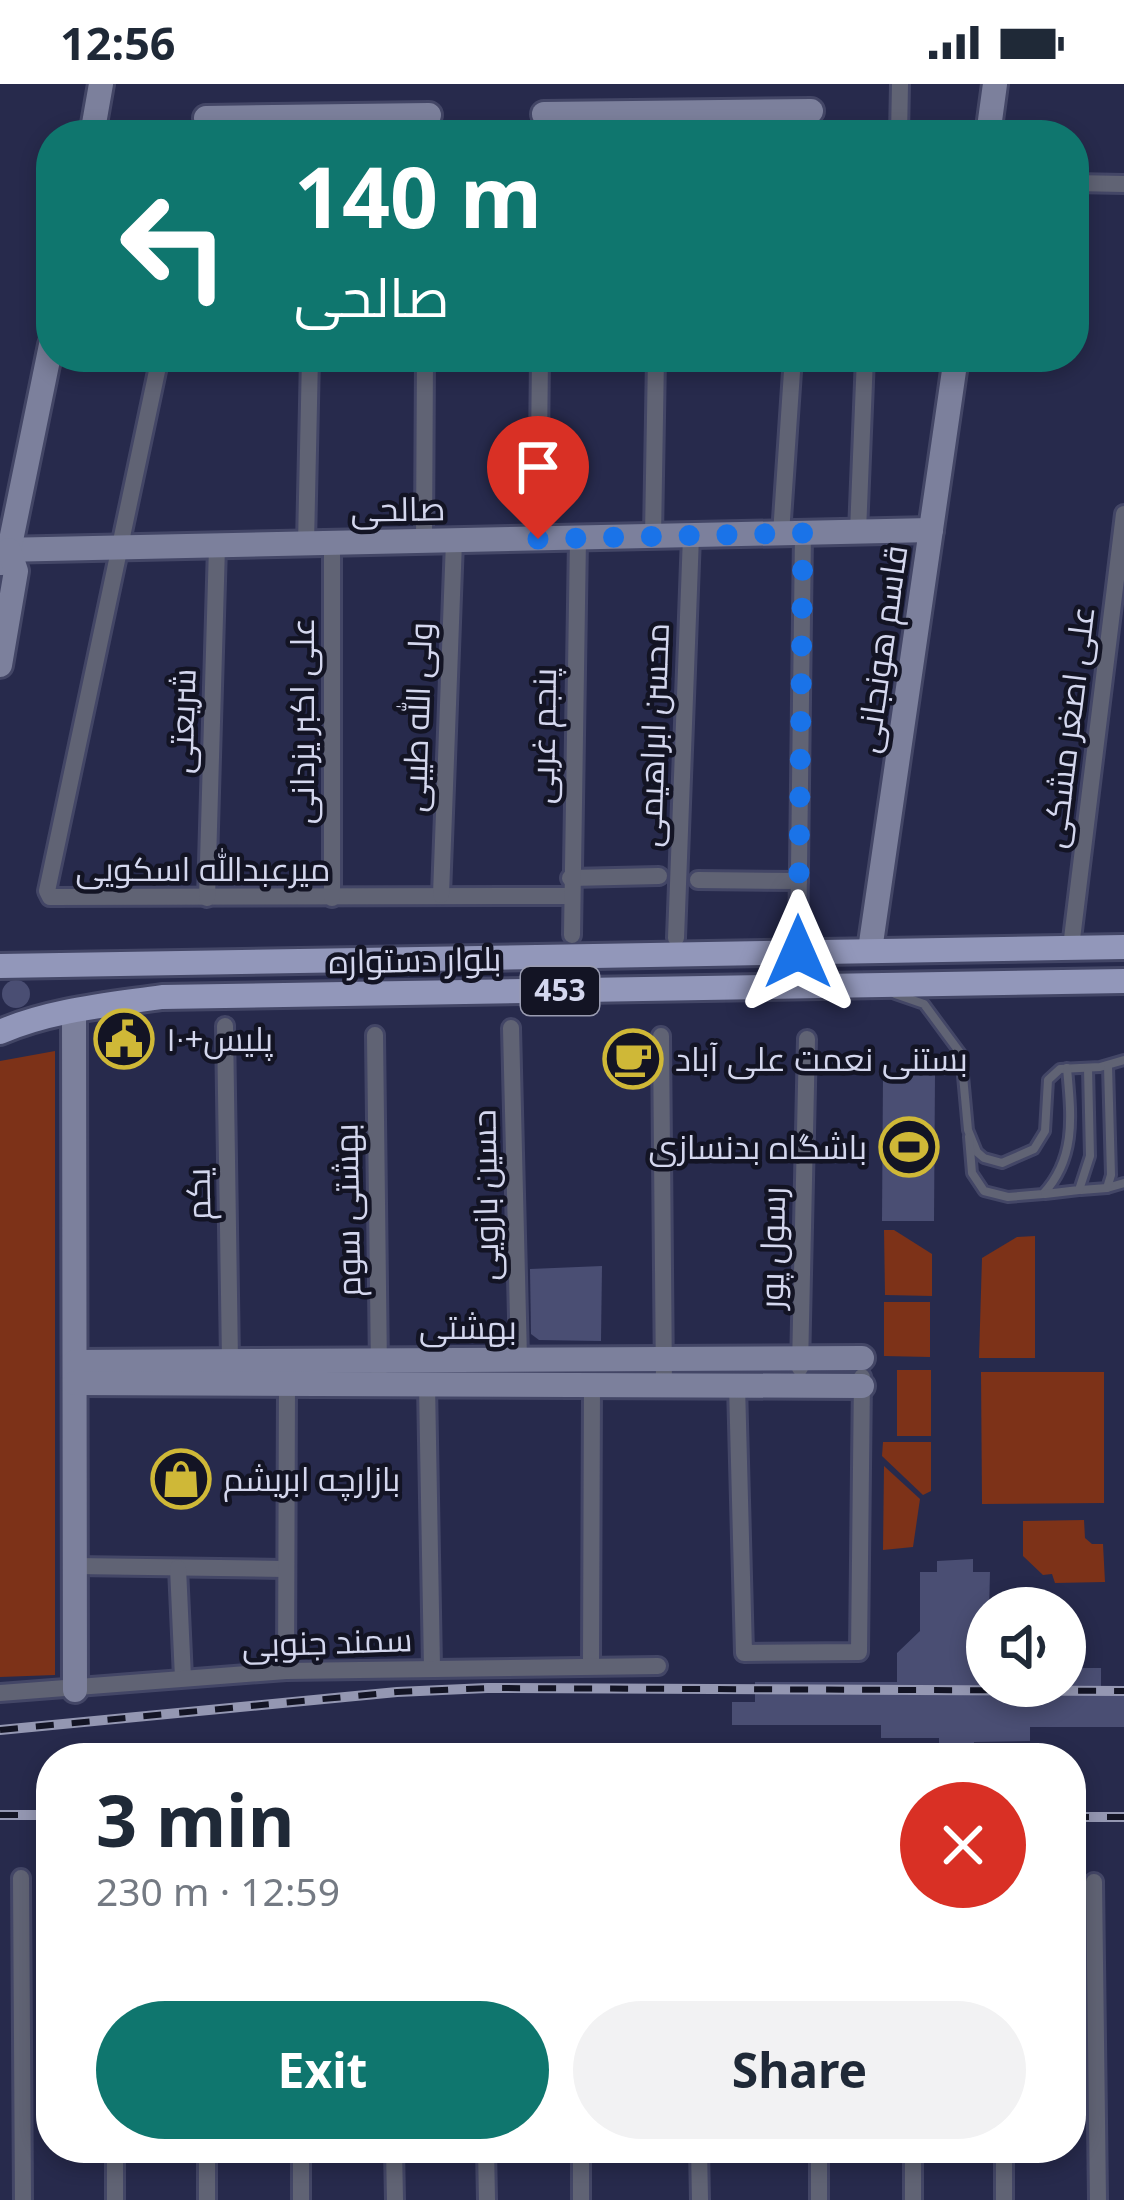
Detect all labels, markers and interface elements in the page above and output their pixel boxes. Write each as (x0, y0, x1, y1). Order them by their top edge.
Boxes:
text: 12:56 (60, 12, 176, 73)
text: 140 m (294, 138, 542, 253)
icon: left (96, 168, 252, 324)
text: صالحی (294, 259, 449, 333)
pin (487, 416, 589, 539)
icon: arrive (505, 434, 571, 500)
street label: صالحی (350, 485, 446, 532)
street label: قاسم هونجانی (844, 542, 918, 756)
street label: علی اصغر مشکی (1030, 603, 1105, 850)
street label: علی اکبر یزدانی (279, 618, 324, 824)
street label: ولی الله طیبی (391, 621, 442, 813)
street label: محسن ابراهیمی (626, 622, 679, 848)
street label: پنجم غربی (519, 667, 567, 804)
street label: شریعتی (157, 668, 206, 774)
street label: میرعبدالله اسکویی (76, 846, 330, 891)
position arrow (735, 889, 861, 1015)
street label: بلوار دستواره (328, 935, 502, 984)
road number: 453 (521, 967, 599, 1015)
public building icon: پلیس+۱۰ (93, 1008, 155, 1070)
place label: پلیس+۱۰ (166, 1016, 273, 1061)
cafe icon: بستنی نعمت علی آباد (602, 1028, 664, 1090)
place label: بستنی نعمت علی آباد (675, 1036, 968, 1081)
street label: حسین بازویی (461, 1109, 508, 1281)
sports icon: باشگاه بدنسازی (878, 1116, 940, 1178)
street label: بهشتی سوم (322, 1123, 372, 1297)
place label: باشگاه بدنسازی (649, 1124, 867, 1169)
street label: یکم (175, 1167, 221, 1221)
street label: رسول پور (748, 1187, 795, 1311)
street label: بهشتی (419, 1304, 517, 1349)
shop icon: بازارچه ابریشم (150, 1448, 212, 1510)
place label: بازارچه ابریشم (223, 1456, 400, 1502)
map controls (966, 1587, 1086, 1707)
button: sound (966, 1587, 1086, 1707)
street label: سمند جنوبی (241, 1616, 413, 1667)
text: 3 min (96, 1770, 294, 1868)
button: close (900, 1782, 1026, 1908)
text: 230 m · 12:59 (96, 1864, 340, 1917)
button: Exit (96, 2001, 549, 2139)
button: Share (573, 2001, 1026, 2139)

